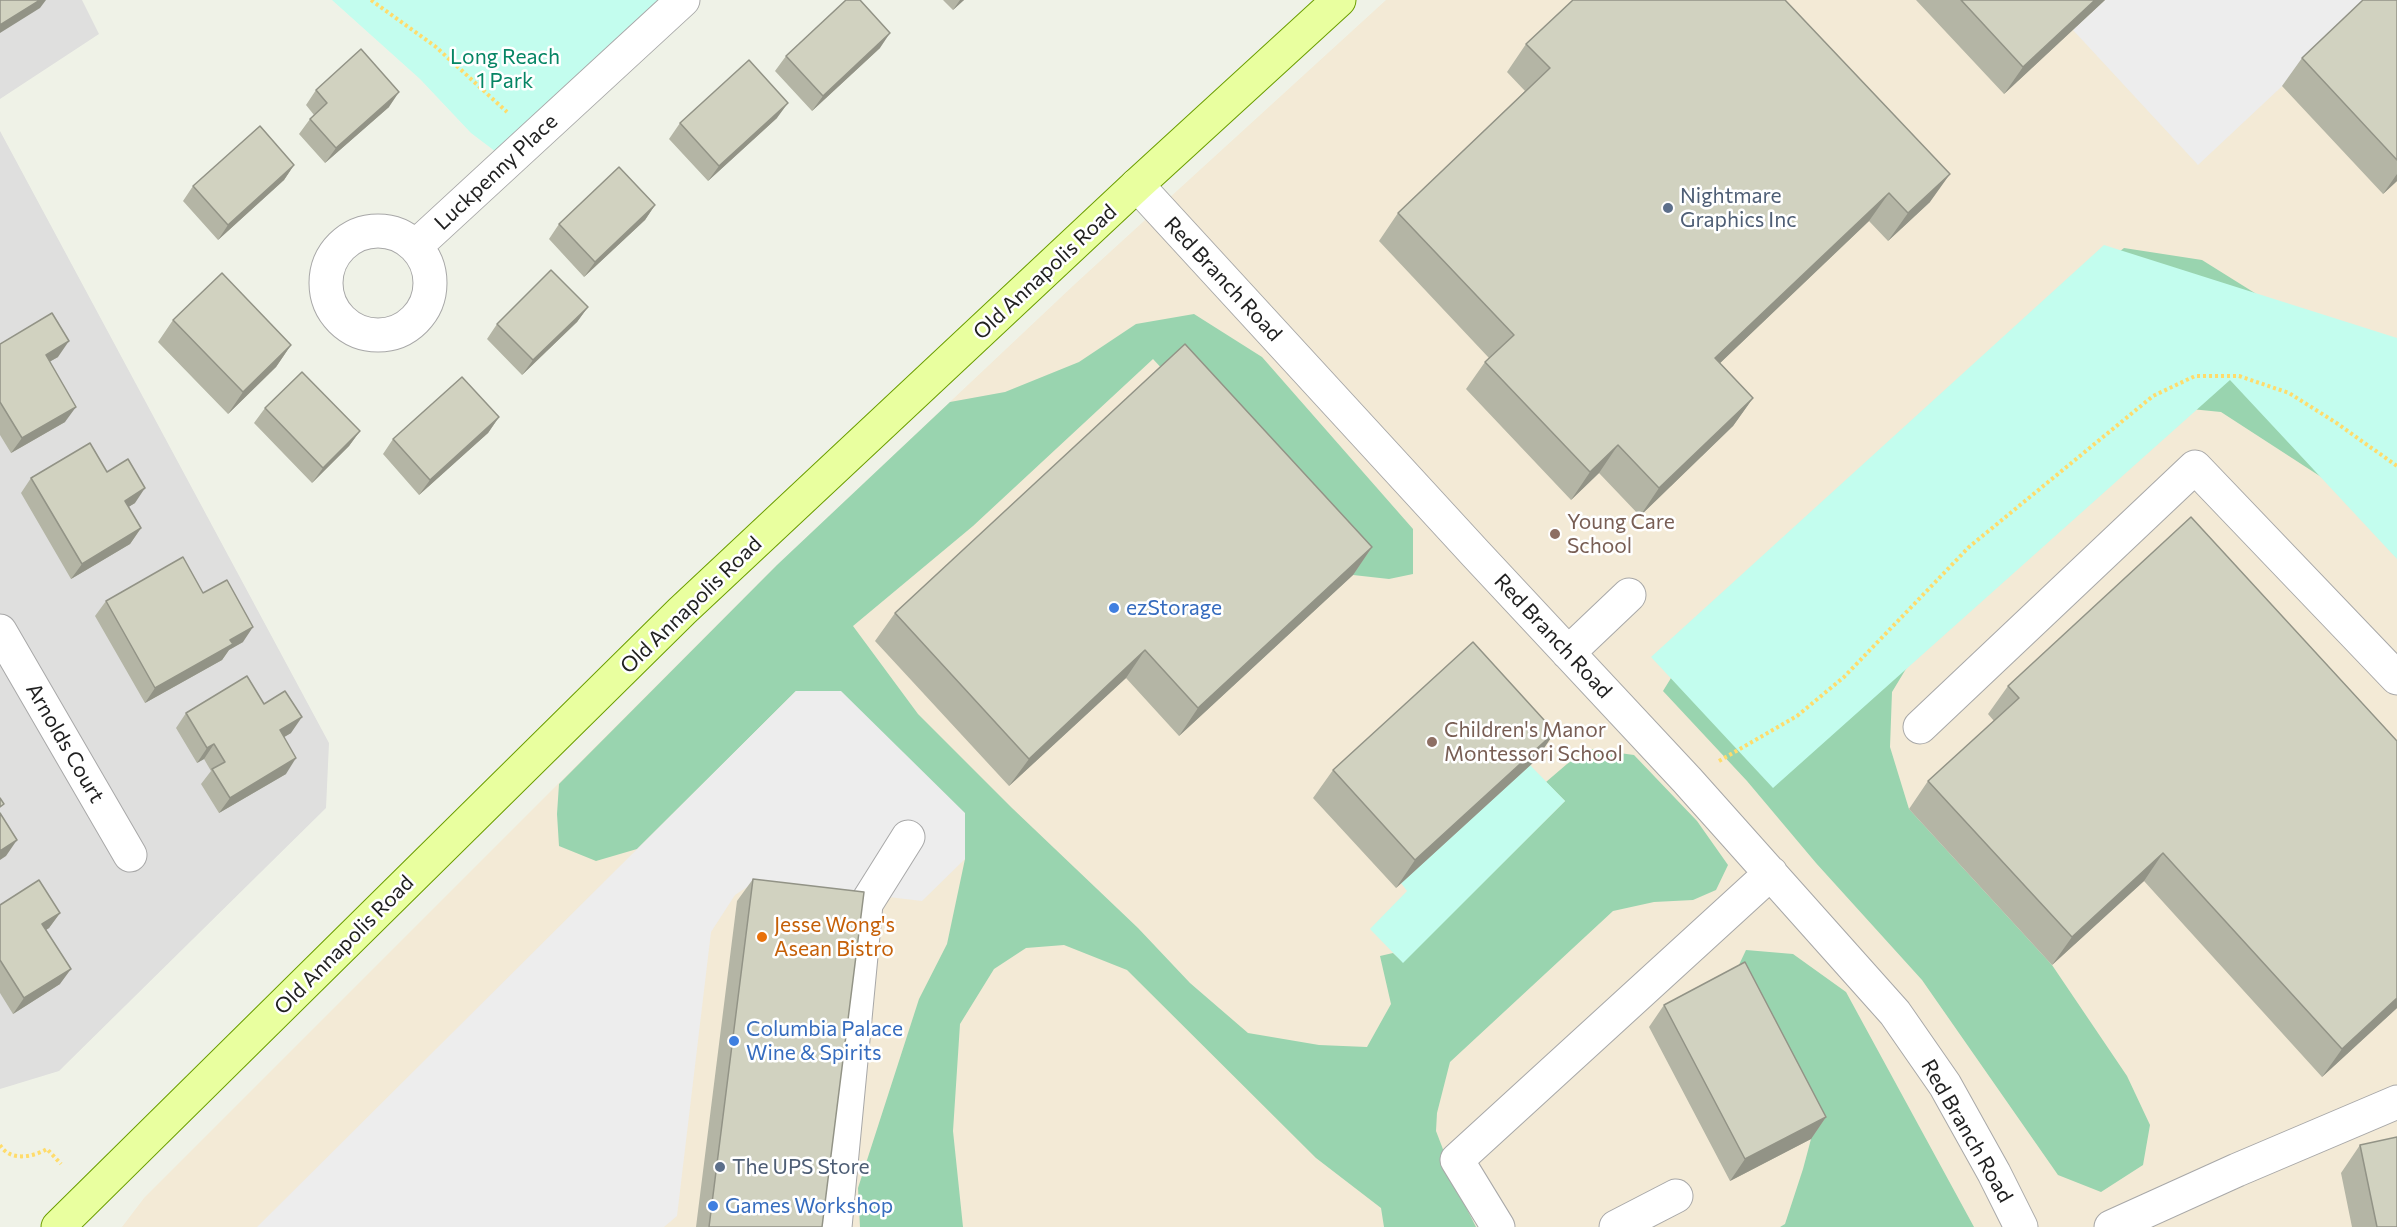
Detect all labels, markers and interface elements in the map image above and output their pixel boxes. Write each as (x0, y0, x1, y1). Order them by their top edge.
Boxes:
park label: Long Reach 1 Park (450, 44, 560, 94)
street label: Luckpenny Place (429, 109, 563, 235)
place label: Nightmare Graphics Inc (1680, 183, 1797, 233)
street label: Old Annapolis Road (968, 199, 1122, 345)
marker: Nightmare Graphics Inc (1661, 201, 1675, 215)
street label: Red Branch Road (1159, 212, 1287, 346)
place label: Young Care School (1567, 509, 1675, 559)
marker: Young Care School (1548, 527, 1562, 541)
street label: Old Annapolis Road (615, 531, 767, 679)
street label: Red Branch Road (1489, 569, 1617, 703)
place label: ezStorage (1126, 595, 1222, 621)
marker: ezStorage (1107, 601, 1121, 615)
street label: Arnolds Court (21, 679, 109, 807)
place label: Children's Manor Montessori School (1444, 717, 1623, 767)
marker: Children's Manor Montessori School (1425, 735, 1439, 749)
street label: Old Annapolis Road (269, 870, 419, 1020)
place label: Jesse Wong's Asean Bistro (774, 912, 895, 962)
marker: Jesse Wong's Asean Bistro (755, 930, 769, 944)
place label: Columbia Palace Wine & Spirits (746, 1016, 903, 1066)
marker: Columbia Palace Wine & Spirits (727, 1034, 741, 1048)
street label: Red Branch Road (1916, 1055, 2018, 1207)
place label: The UPS Store (732, 1154, 870, 1180)
marker: The UPS Store (713, 1160, 727, 1174)
place label: Games Workshop (725, 1193, 893, 1219)
marker: Games Workshop (706, 1199, 720, 1213)

